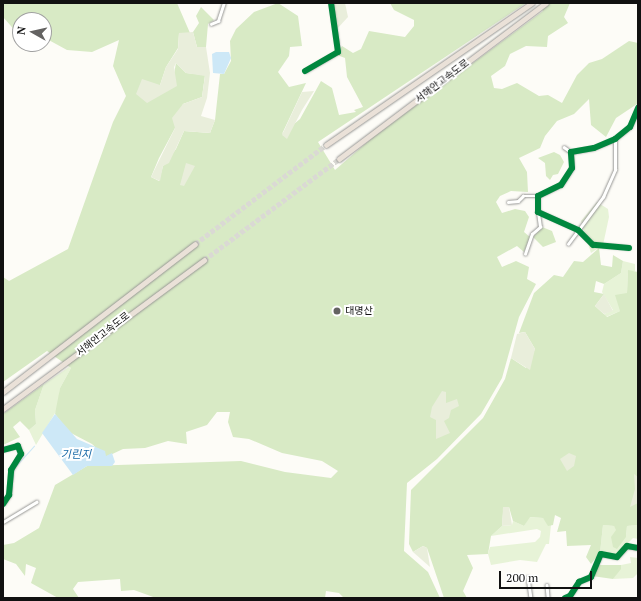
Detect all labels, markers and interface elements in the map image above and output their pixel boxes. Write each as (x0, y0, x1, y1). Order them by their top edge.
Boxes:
north arrow (12, 12, 52, 52)
text: N (14, 25, 29, 36)
street label: 서해안고속도로 (413, 57, 471, 105)
place label: 대명산 (345, 305, 373, 317)
marker: 대명산 (332, 306, 342, 316)
street label: 서해안고속도로 (74, 309, 132, 359)
water label: 기린지 (61, 447, 91, 461)
scale bar (501, 563, 594, 589)
text: 200 m (506, 570, 538, 585)

